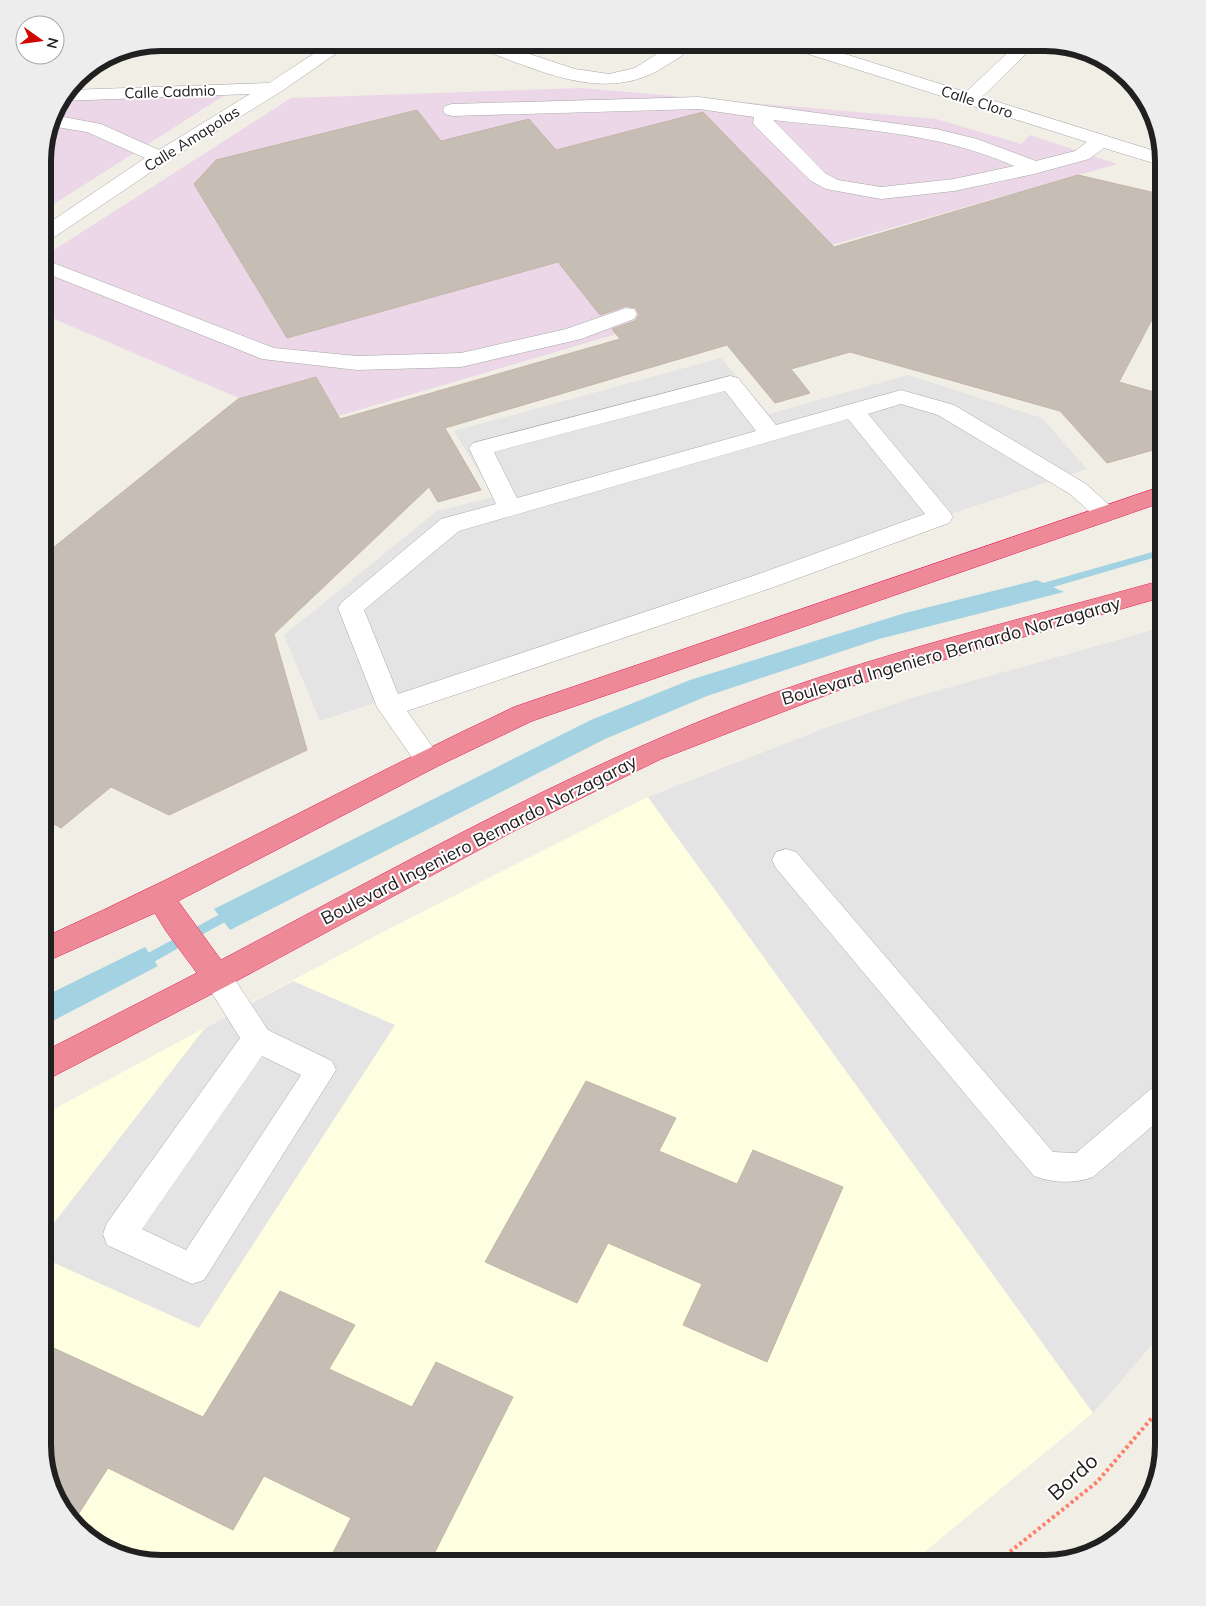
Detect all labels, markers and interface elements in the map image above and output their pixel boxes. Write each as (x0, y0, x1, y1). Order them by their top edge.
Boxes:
north arrow (15, 15, 65, 65)
text: N (43, 36, 63, 50)
street label: Calle Cadmio (124, 80, 216, 103)
street label: Calle Cloro (939, 81, 1016, 122)
street label: Calle Amapolas (140, 102, 243, 176)
street label: Boulevard Ingeniero Bernardo Norzagaray (779, 591, 1123, 710)
street label: Boulevard Ingeniero Bernardo Norzagaray (317, 749, 641, 930)
street label: Bordo (1042, 1447, 1103, 1505)

